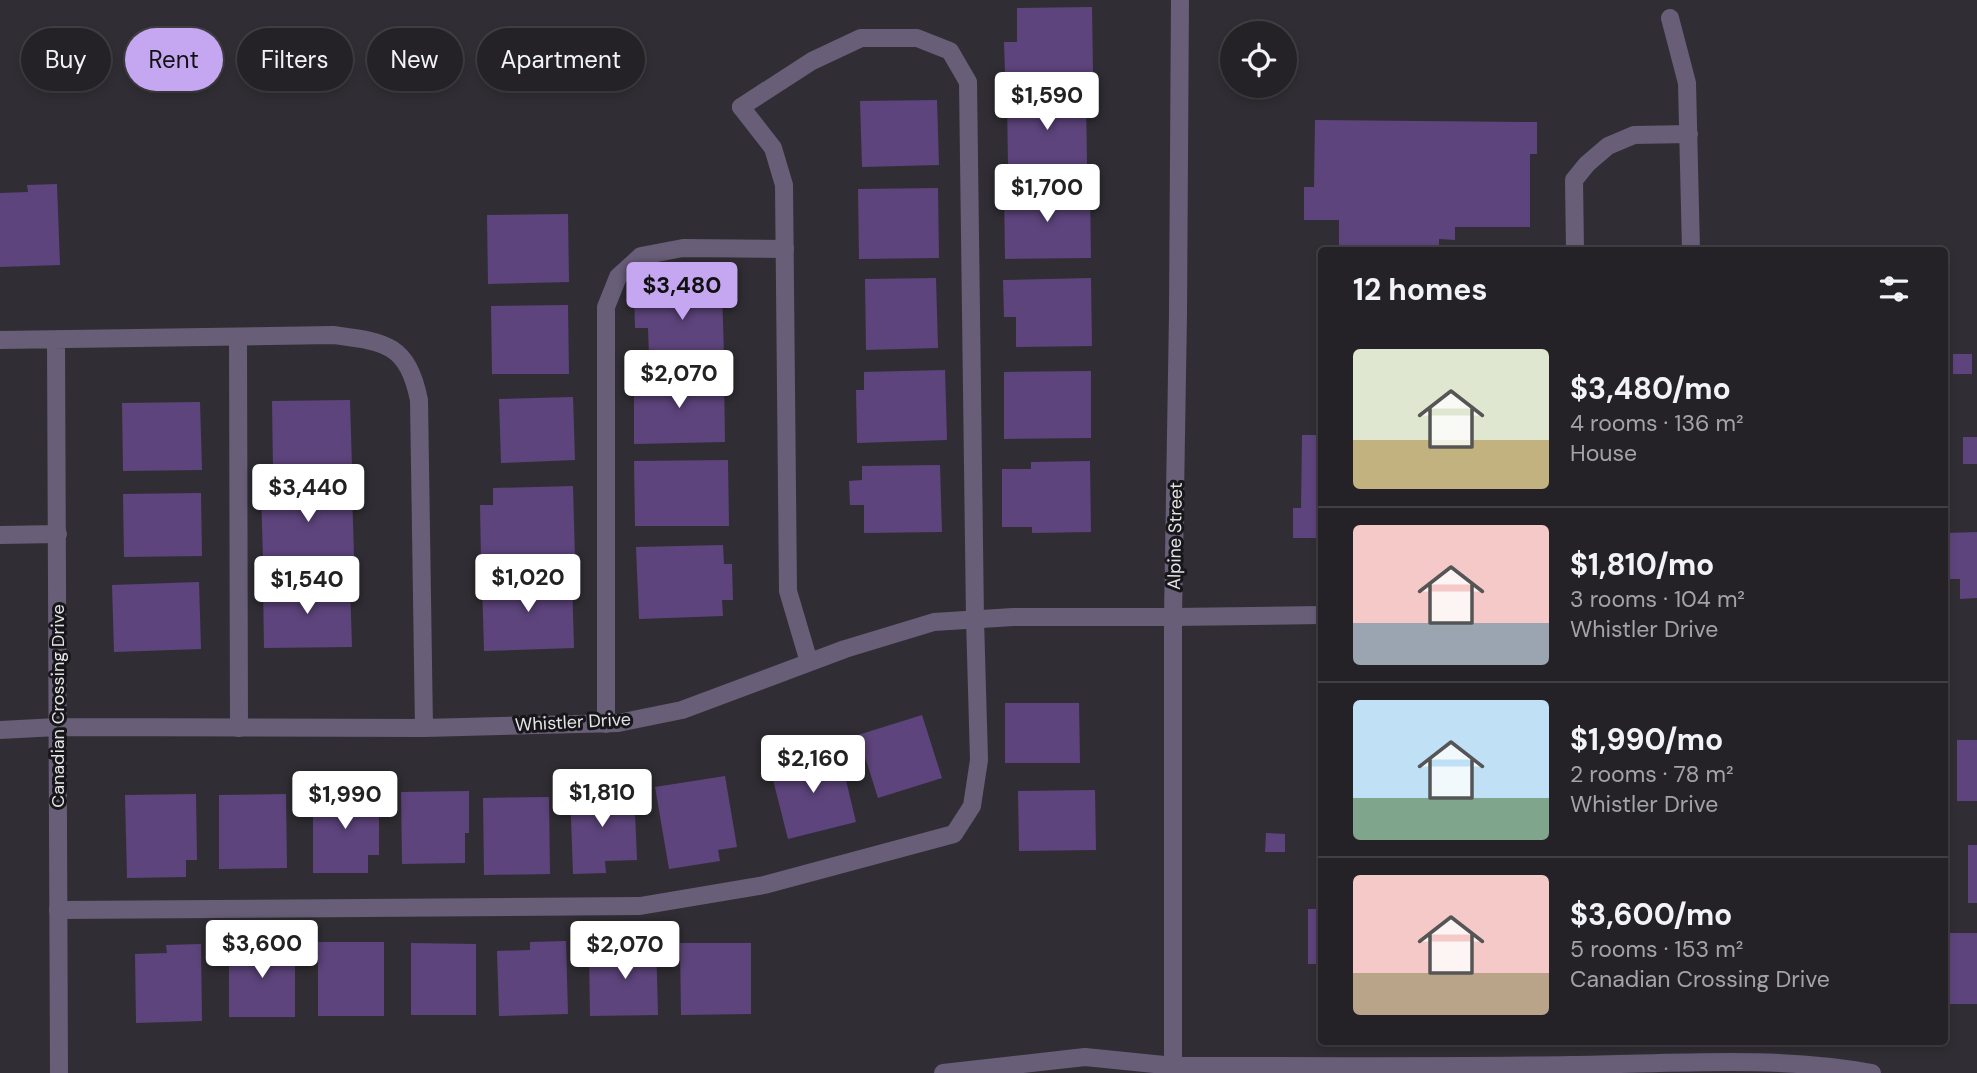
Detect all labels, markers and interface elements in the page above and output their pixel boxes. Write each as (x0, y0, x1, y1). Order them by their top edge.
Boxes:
map controls (1220, 21, 1297, 98)
button: locate (1220, 21, 1297, 98)
chip: Buy (21, 28, 111, 91)
chip: Rent (125, 28, 223, 91)
chip: Filters (237, 28, 353, 91)
chip: New (367, 28, 463, 91)
chip: Apartment (477, 28, 645, 91)
pin: $1,590 (990, 72, 1104, 132)
text: $1,590 (1011, 80, 1083, 110)
pin: $1,700 (990, 164, 1104, 224)
text: $1,700 (1011, 172, 1083, 202)
pin: $3,480 (625, 262, 739, 322)
text: $3,480 (642, 270, 722, 300)
text: 12 homes (1353, 270, 1487, 309)
icon: filters (1875, 270, 1913, 308)
pin: $2,070 (622, 350, 736, 410)
text: $2,070 (640, 358, 718, 388)
text: $3,480/mo (1570, 369, 1731, 408)
icon: home (1409, 377, 1493, 461)
text: 4 rooms · 136 m² (1570, 408, 1744, 438)
text: House (1570, 438, 1637, 468)
pin: $3,440 (251, 464, 365, 524)
text: $3,440 (268, 472, 348, 502)
street label: Alpine Street (1162, 482, 1188, 590)
text: $1,810/mo (1570, 545, 1714, 584)
icon: home (1409, 553, 1493, 637)
pin: $1,020 (471, 554, 585, 614)
pin: $1,540 (250, 556, 364, 616)
text: $1,020 (491, 562, 565, 592)
text: $1,540 (270, 564, 344, 594)
text: 3 rooms · 104 m² (1570, 584, 1745, 614)
street label: Canadian Crossing Drive (46, 604, 70, 808)
text: Whistler Drive (1570, 614, 1718, 644)
street label: Whistler Drive (514, 707, 632, 737)
text: $1,990/mo (1570, 720, 1723, 759)
icon: home (1409, 728, 1493, 812)
pin: $2,160 (756, 736, 870, 795)
text: $2,160 (777, 743, 849, 773)
text: 2 rooms · 78 m² (1570, 759, 1734, 789)
pin: $1,810 (545, 770, 659, 829)
pin: $1,990 (288, 772, 402, 831)
text: $1,810 (569, 777, 635, 807)
text: $1,990 (308, 779, 382, 809)
text: Whistler Drive (1570, 789, 1718, 819)
text: $3,600/mo (1570, 895, 1732, 934)
icon: home (1409, 903, 1493, 987)
pin: $3,600 (205, 920, 319, 980)
pin: $2,070 (568, 922, 682, 981)
text: $3,600 (222, 928, 302, 958)
text: $2,070 (586, 929, 664, 959)
text: 5 rooms · 153 m² (1570, 934, 1743, 964)
text: Canadian Crossing Drive (1570, 964, 1830, 994)

